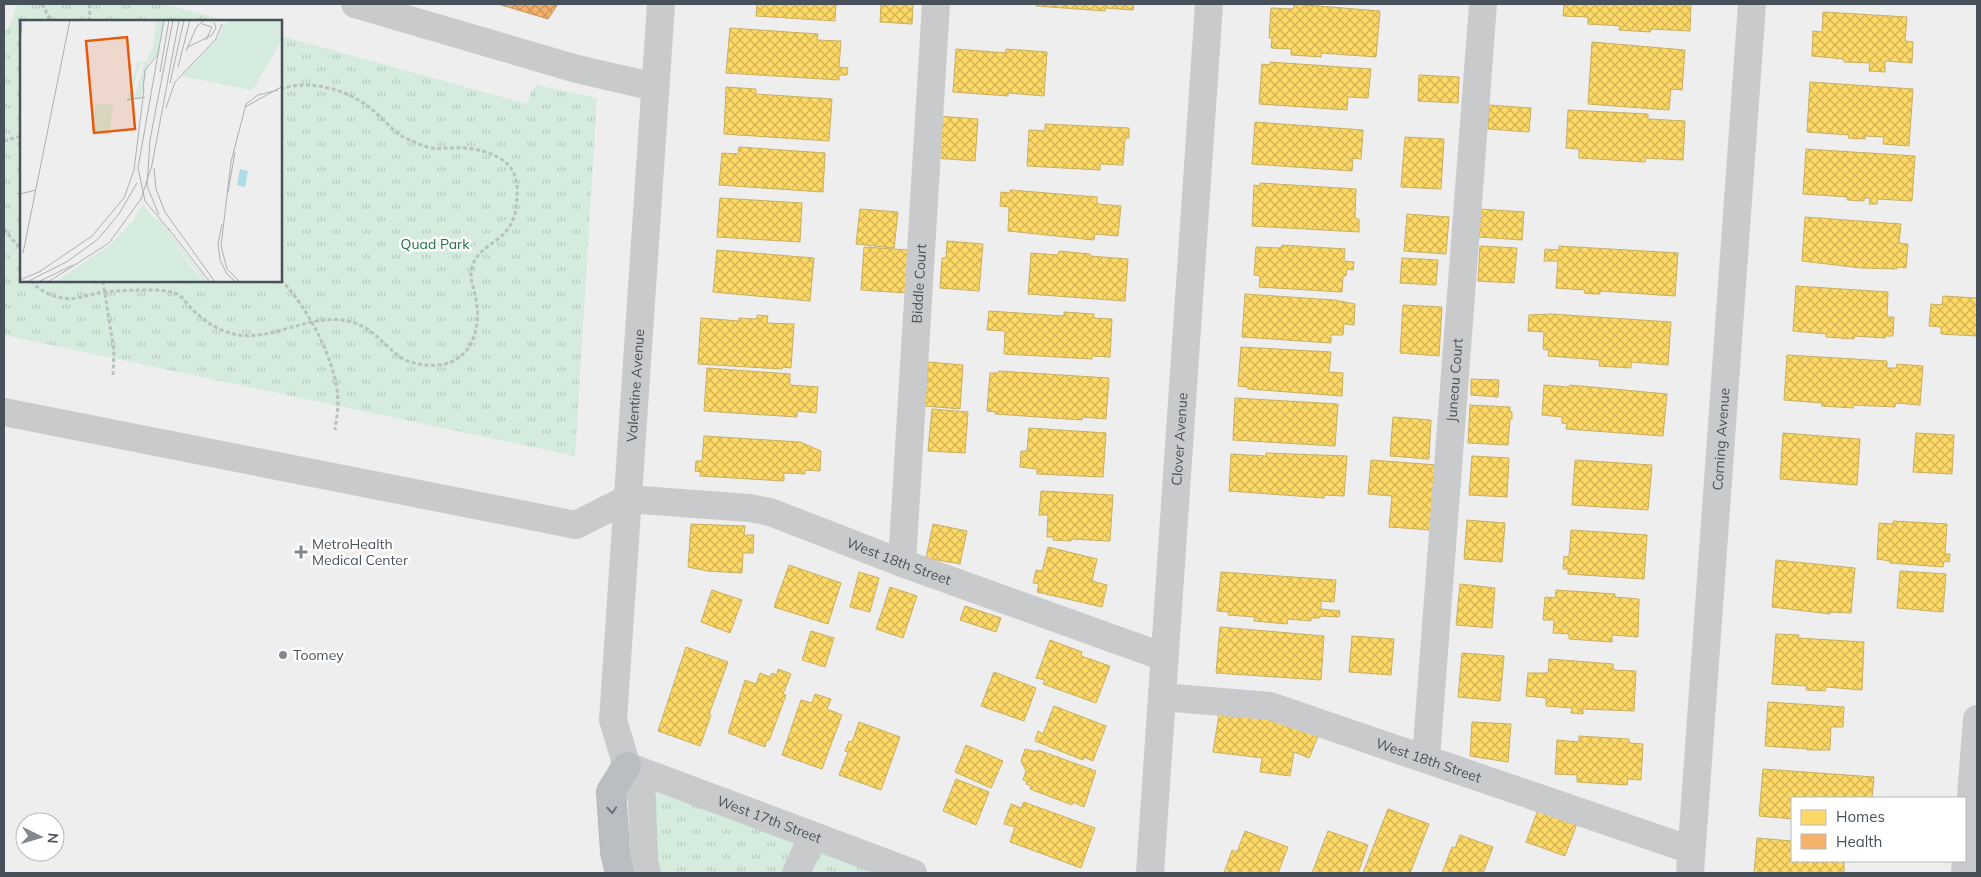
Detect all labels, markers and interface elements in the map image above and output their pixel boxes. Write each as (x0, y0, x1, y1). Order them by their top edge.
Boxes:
inset map (20, 20, 282, 282)
park label: Quad Park (401, 235, 470, 253)
street label: Biddle Court (908, 243, 930, 324)
street label: Valentine Avenue (623, 329, 648, 443)
street label: Juneau Court (1442, 337, 1467, 423)
street label: Corning Avenue (1708, 387, 1734, 491)
street label: Clover Avenue (1167, 392, 1192, 486)
street label: West 18th Street (844, 533, 954, 589)
place label: MetroHealth Medical Center (312, 535, 409, 569)
marker: MetroHealth Medical Center (294, 545, 308, 559)
place label: Toomey (293, 646, 344, 664)
marker: Toomey (277, 649, 289, 661)
street label: West 18th Street (1374, 734, 1484, 787)
street label: West 17th Street (715, 792, 824, 847)
legend (1791, 797, 1966, 862)
one-way arrow (606, 806, 617, 814)
text: Homes (1836, 807, 1885, 826)
north arrow (15, 812, 65, 862)
text: N (44, 832, 62, 844)
text: Health (1836, 832, 1882, 851)

